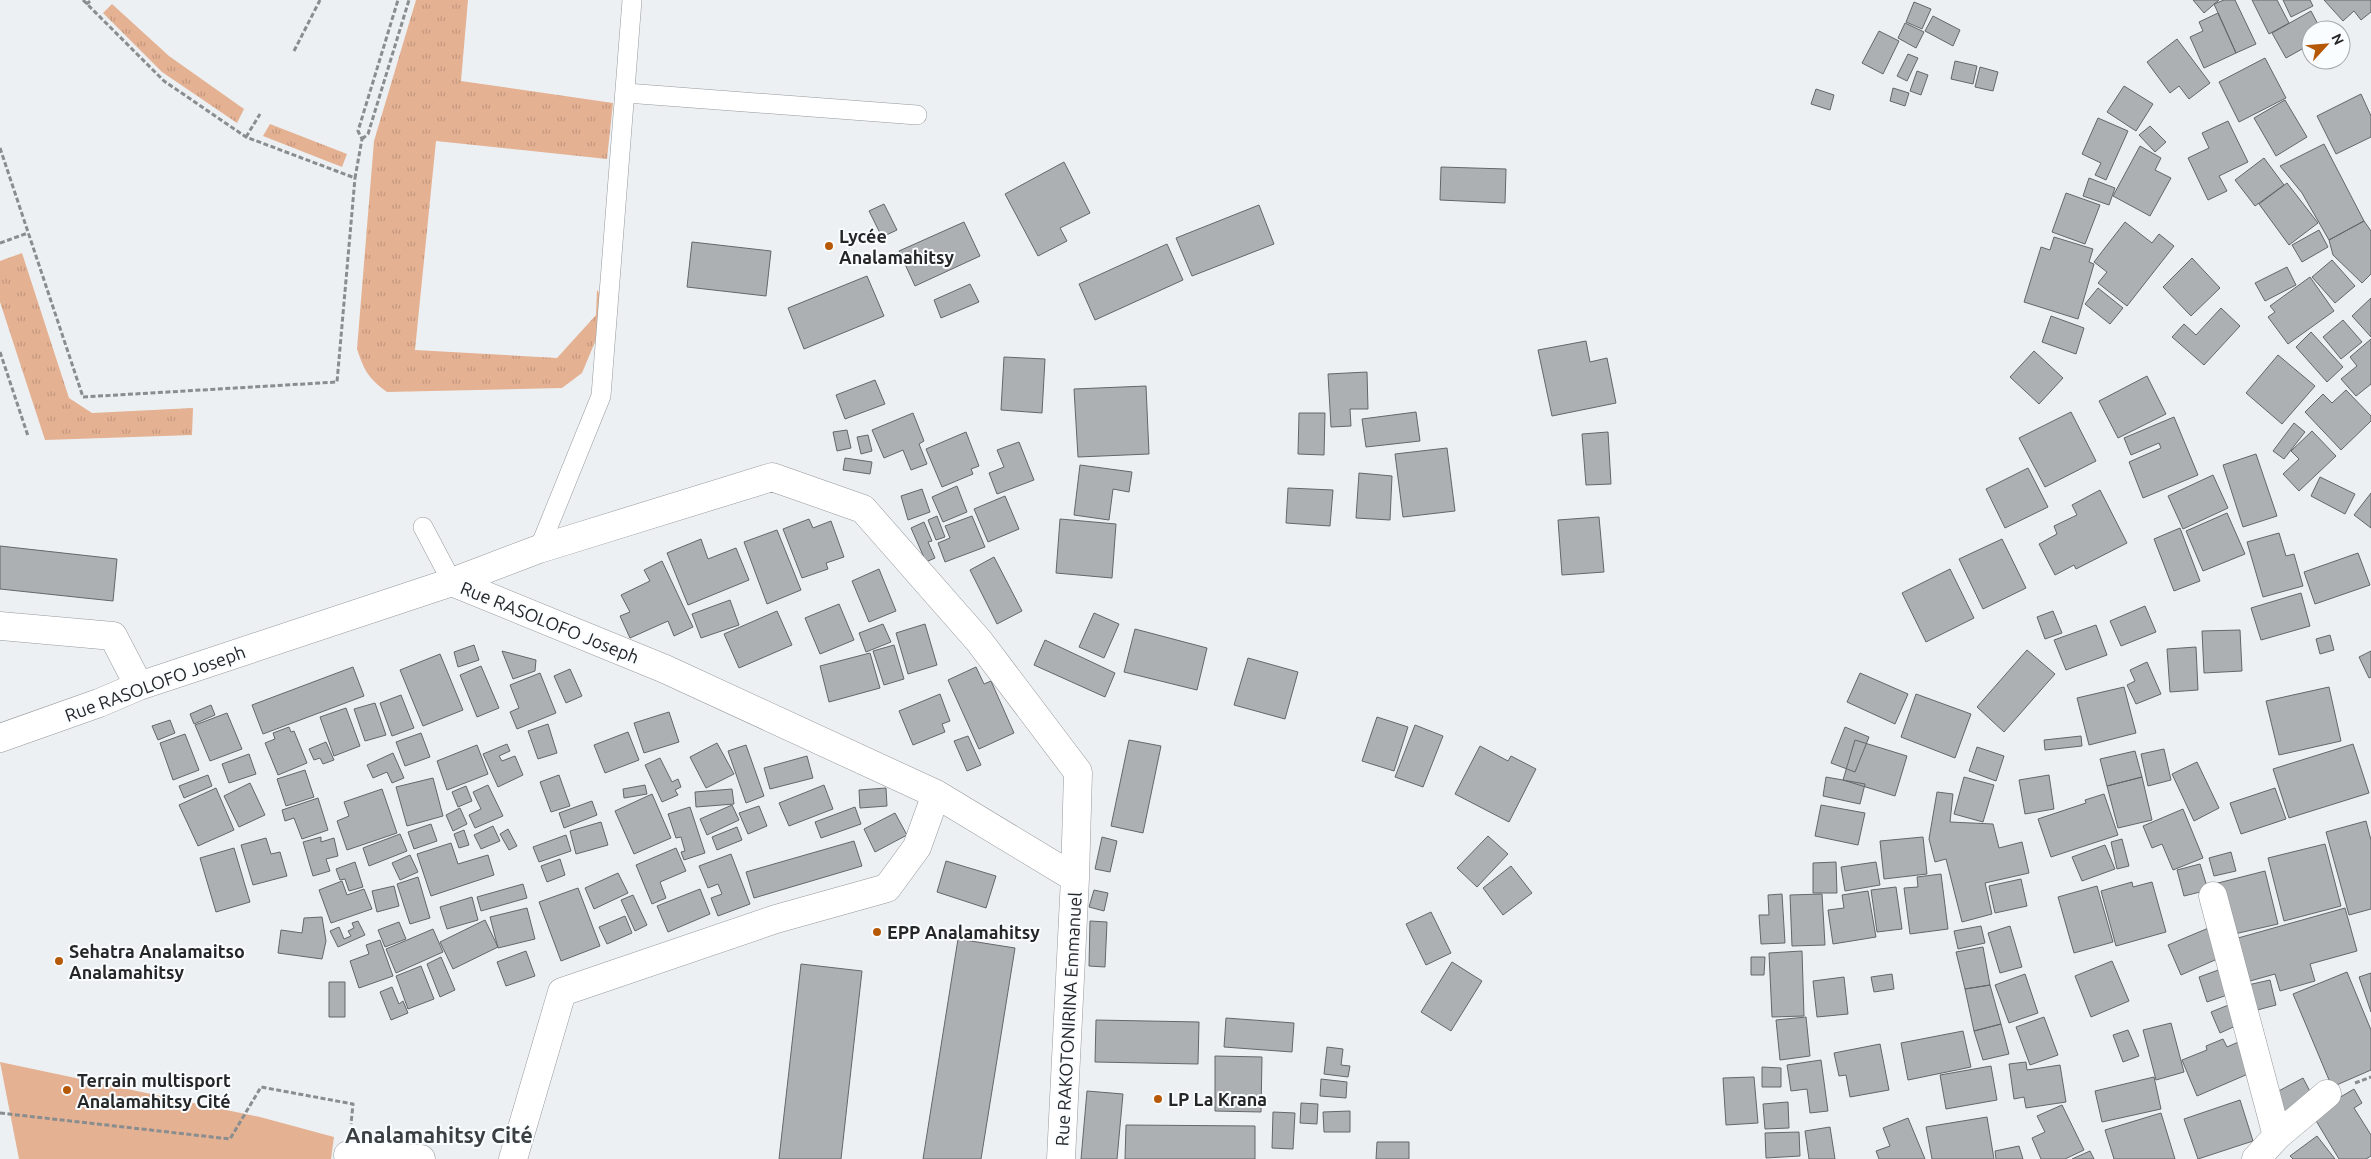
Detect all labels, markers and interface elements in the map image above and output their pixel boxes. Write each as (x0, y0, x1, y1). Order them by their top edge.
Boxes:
north arrow (2301, 20, 2351, 70)
text: N (2328, 31, 2347, 48)
place label: Lycée Analamahitsy (839, 226, 954, 267)
marker: Lycée Analamahitsy (823, 240, 835, 252)
street label: Rue RASOLOFO Joseph (458, 577, 642, 667)
street label: Rue RASOLOFO Joseph (62, 641, 248, 725)
street label: Rue RAKOTONIRINA Emmanuel (1051, 891, 1085, 1147)
place label: EPP Analamahitsy (887, 922, 1040, 942)
marker: EPP Analamahitsy (871, 926, 883, 938)
place label: Sehatra Analamaitso Analamahitsy (69, 941, 245, 982)
marker: Sehatra Analamaitso Analamahitsy (53, 955, 65, 967)
place label: Terrain multisport Analamahitsy Cité (77, 1070, 231, 1111)
marker: Terrain multisport Analamahitsy Cité (61, 1084, 73, 1096)
place label: LP La Krana (1168, 1089, 1267, 1109)
marker: LP La Krana (1152, 1093, 1164, 1105)
district label: Analamahitsy Cité (345, 1122, 533, 1147)

